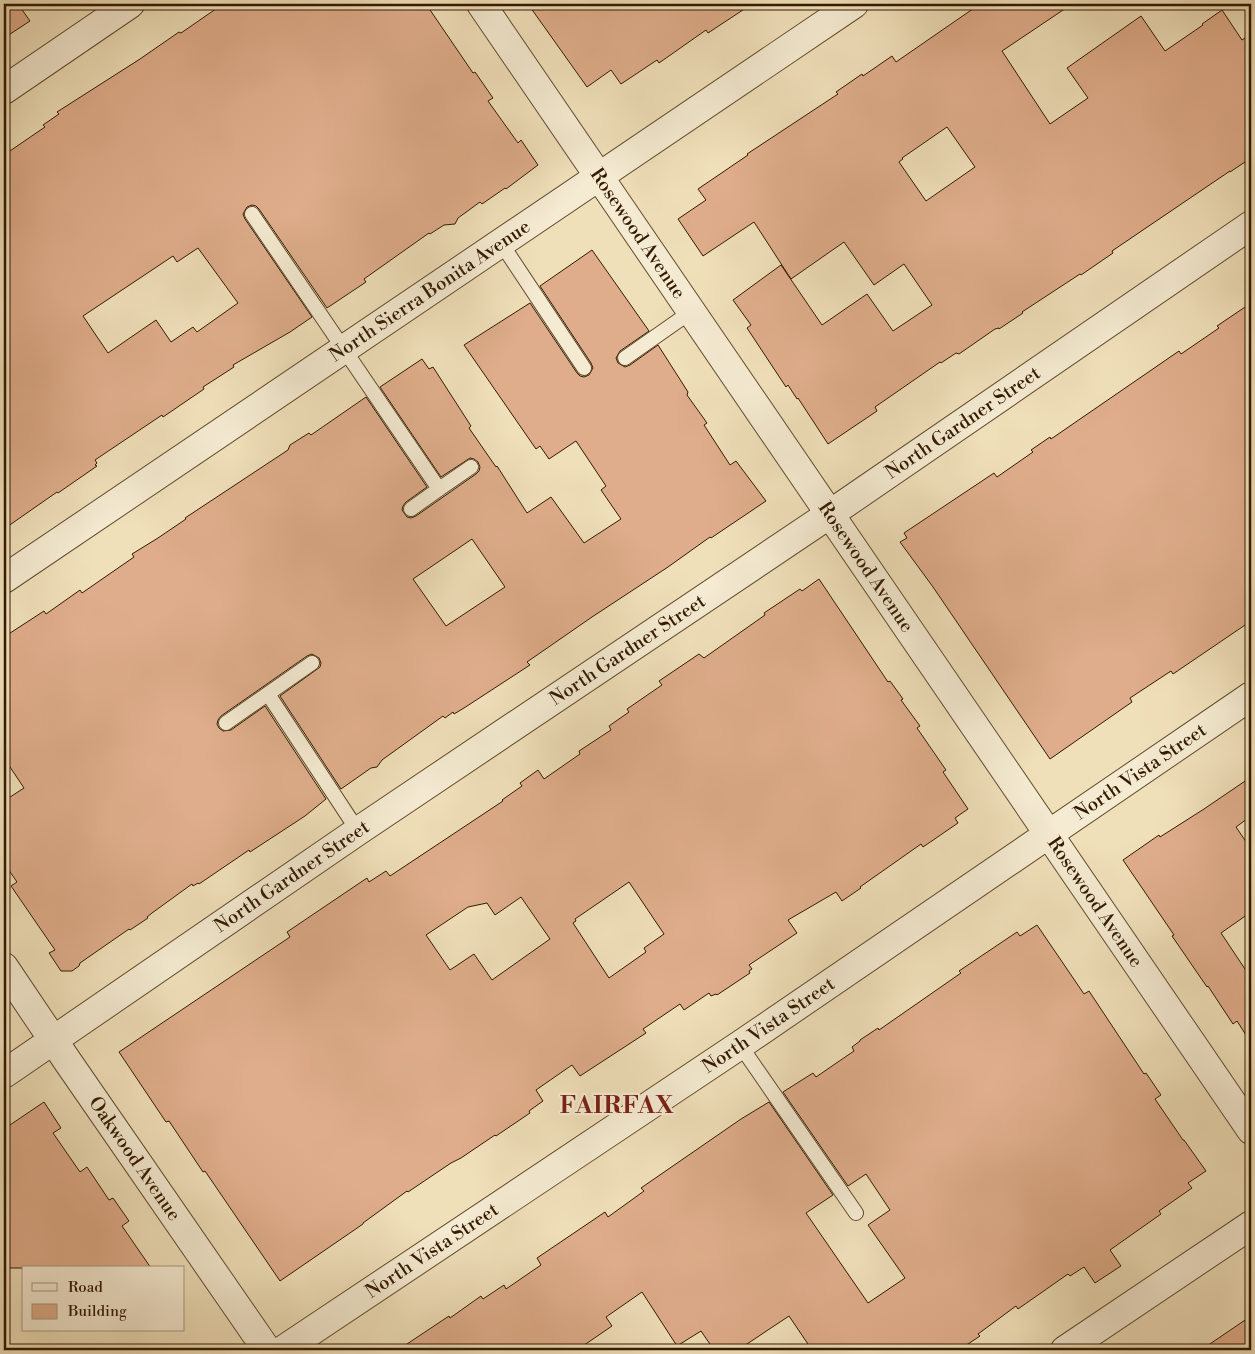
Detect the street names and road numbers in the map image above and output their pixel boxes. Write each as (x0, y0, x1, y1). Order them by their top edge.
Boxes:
street label: Rosewood Avenue (585, 163, 691, 304)
street label: North Sierra Bonita Avenue (325, 215, 535, 367)
street label: North Gardner Street (881, 361, 1045, 484)
street label: Rosewood Avenue (813, 497, 919, 637)
street label: North Gardner Street (545, 589, 710, 711)
street label: North Vista Street (1069, 718, 1211, 825)
street label: North Gardner Street (210, 815, 374, 938)
street label: Rosewood Avenue (1042, 832, 1148, 972)
street label: North Vista Street (698, 972, 840, 1079)
street label: Oakwood Avenue (83, 1092, 186, 1226)
street label: North Vista Street (361, 1197, 503, 1304)

